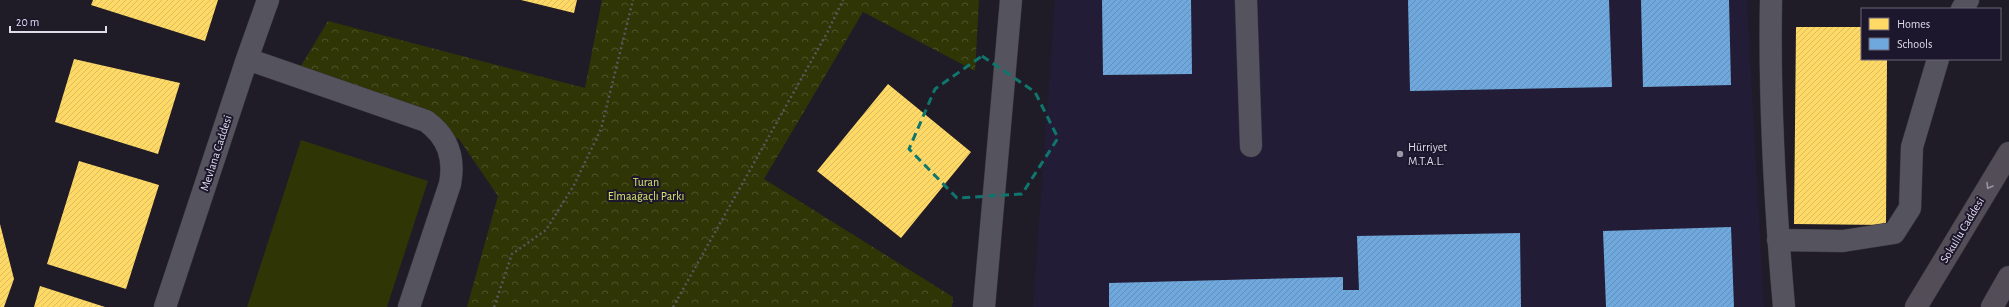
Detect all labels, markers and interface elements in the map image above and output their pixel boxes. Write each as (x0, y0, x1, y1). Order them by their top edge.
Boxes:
scale bar (10, 8, 106, 34)
legend (1861, 8, 2001, 60)
text: 20 m (16, 16, 39, 28)
text: Homes (1897, 18, 1930, 30)
text: Schools (1897, 38, 1932, 50)
street label: Mevlana Caddesi (198, 114, 234, 192)
place label: Hürriyet M.T.A.L. (1408, 141, 1447, 167)
marker: Hürriyet M.T.A.L. (1395, 149, 1405, 159)
park label: Turan Elmaağaçlı Parkı (608, 176, 684, 202)
one-way arrow (1986, 182, 1993, 189)
street label: Sokullu Caddesi (1938, 195, 1986, 265)

